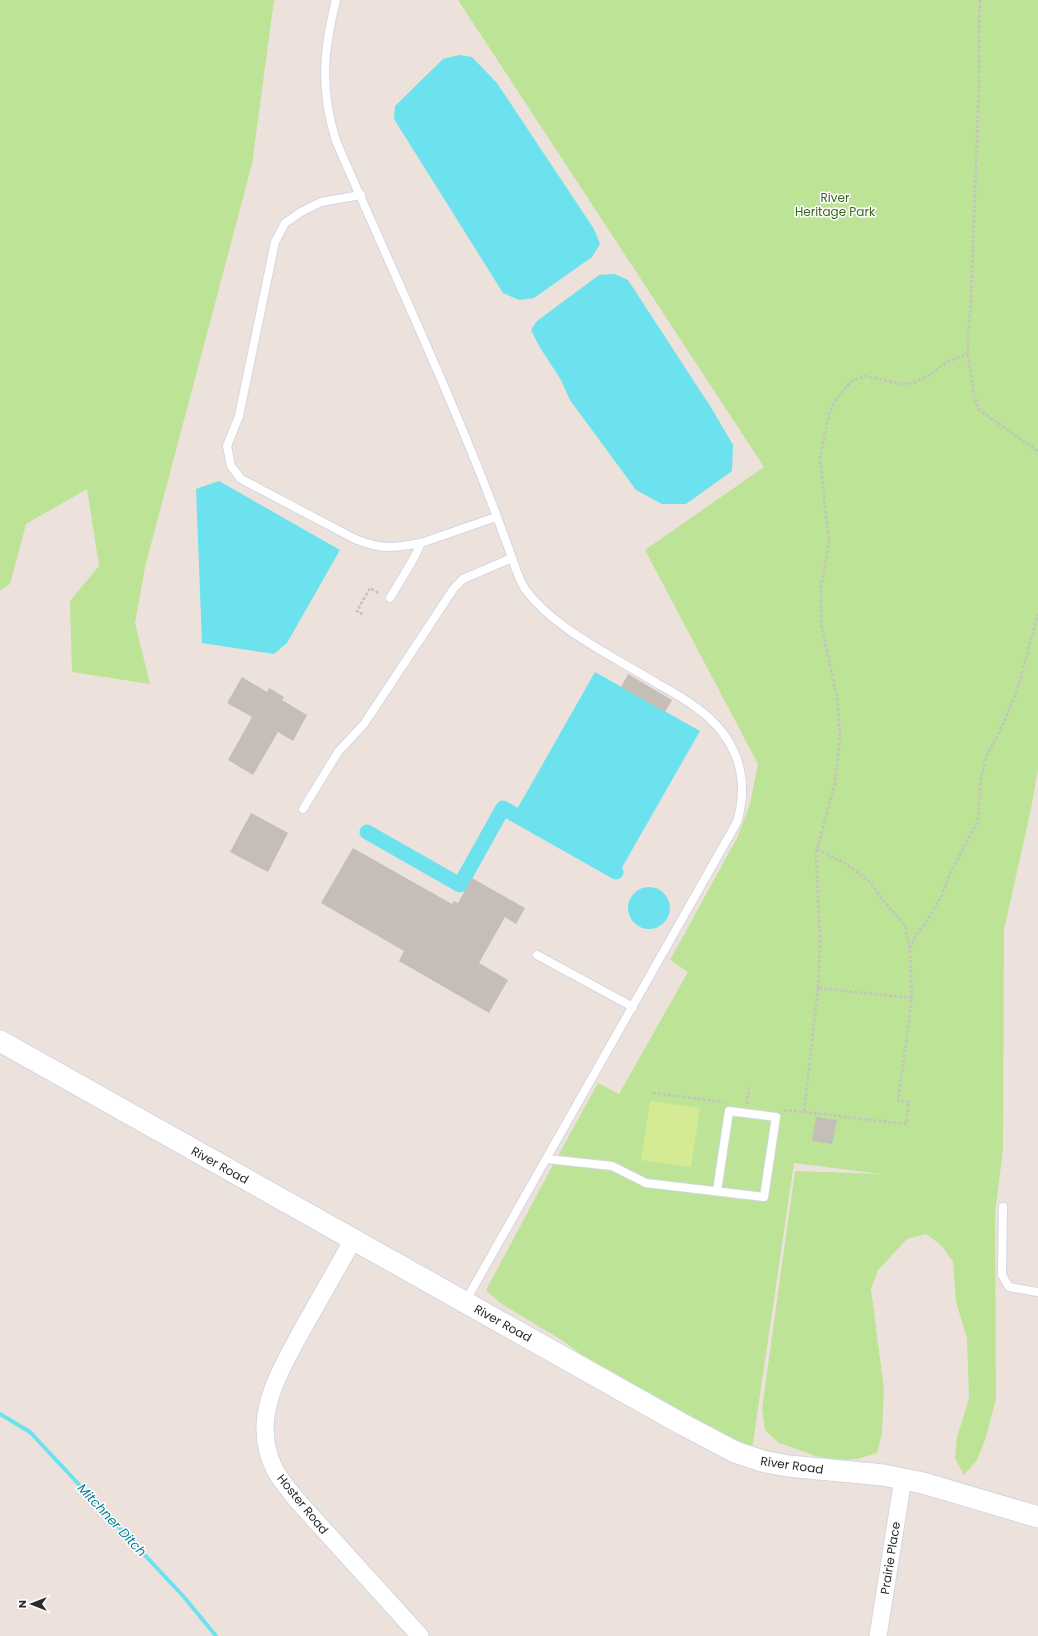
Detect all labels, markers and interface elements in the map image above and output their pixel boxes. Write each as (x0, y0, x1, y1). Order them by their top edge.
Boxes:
park label: River Heritage Park (795, 189, 876, 220)
street label: River Road (188, 1142, 252, 1188)
street label: River Road (471, 1300, 535, 1346)
street label: River Road (759, 1452, 825, 1478)
street label: Hoster Road (273, 1470, 333, 1538)
water label: Mitchner Ditch (73, 1479, 151, 1561)
street label: Prairie Place (876, 1520, 904, 1596)
north arrow (12, 1584, 52, 1624)
text: N (14, 1600, 30, 1608)

